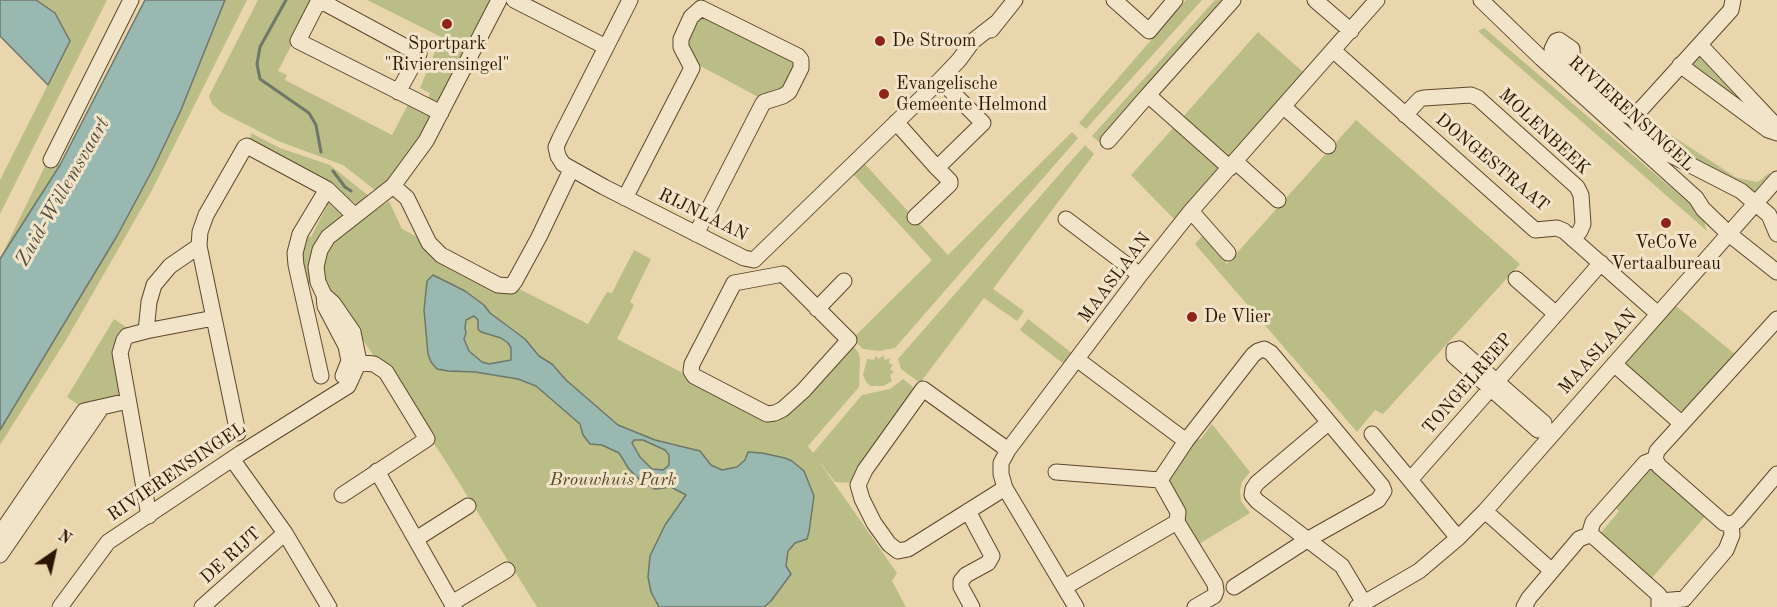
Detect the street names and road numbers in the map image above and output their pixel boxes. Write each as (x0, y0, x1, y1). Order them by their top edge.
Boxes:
street label: RIVIERENSINGEL (1564, 52, 1698, 176)
street label: MOLENBEEK (1494, 84, 1594, 180)
street label: DONGESTRAAT (1431, 109, 1553, 217)
street label: RIJNLAAN (655, 184, 751, 246)
street label: MAASLAAN (1074, 229, 1156, 327)
street label: MAASLAAN (1554, 305, 1642, 399)
street label: TONGELREEP (1418, 329, 1518, 439)
street label: RIVIERENSINGEL (104, 418, 250, 526)
street label: DE RIJT (196, 523, 266, 589)

